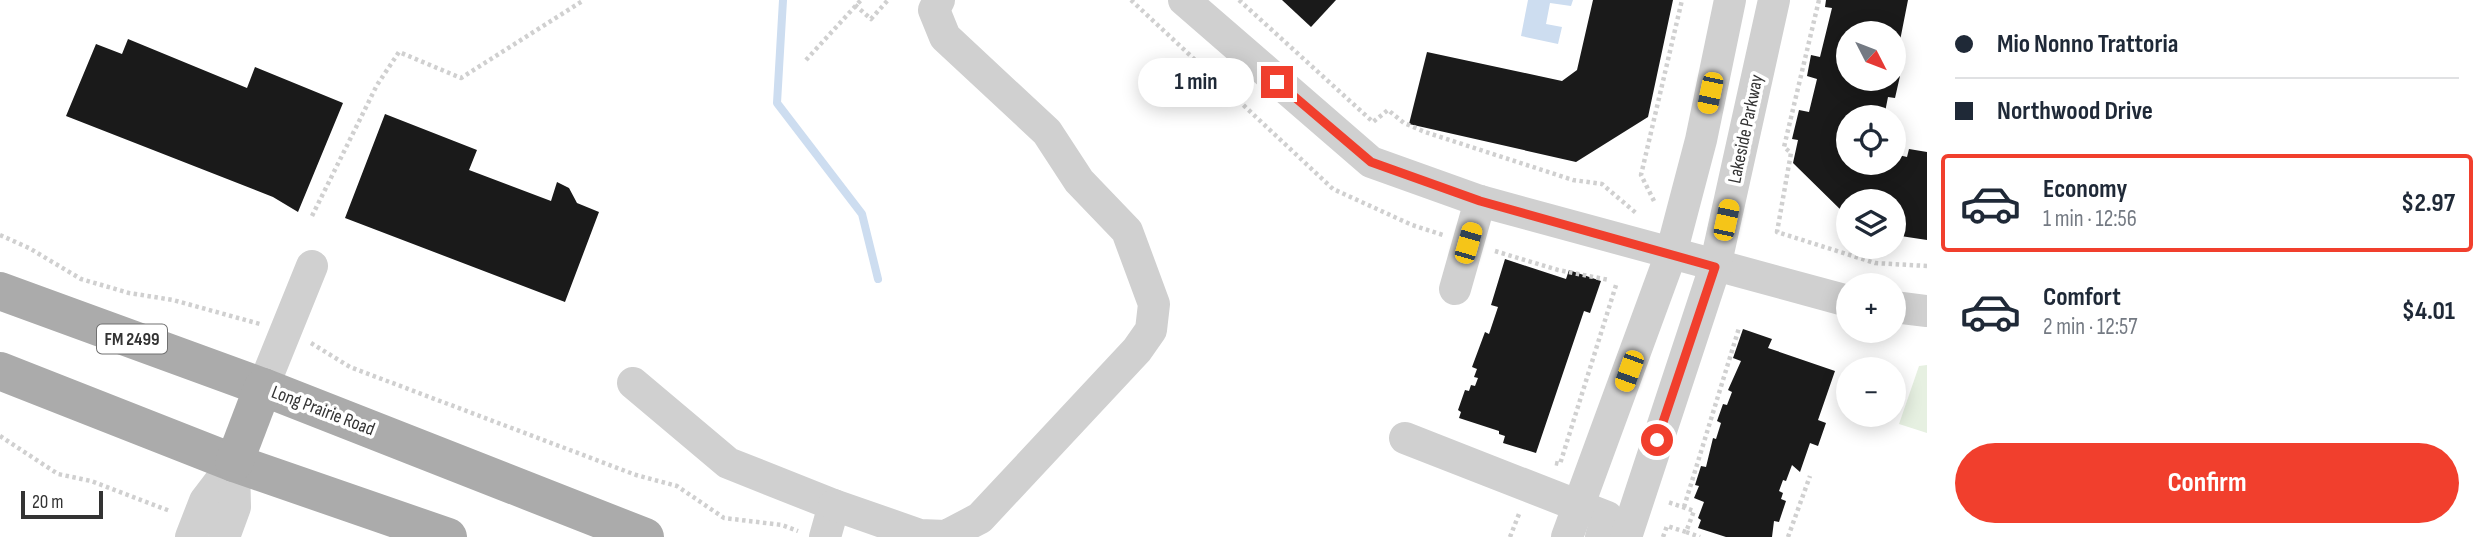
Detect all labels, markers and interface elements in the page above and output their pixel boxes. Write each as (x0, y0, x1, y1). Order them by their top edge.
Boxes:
north arrow (1836, 21, 1906, 91)
map controls (1836, 21, 1906, 427)
text: Mio Nonno Trattoria (1997, 29, 2178, 60)
callout: 1 min (1137, 57, 1252, 106)
route end (1261, 66, 1293, 98)
text: 1 min (1175, 68, 1217, 96)
car (1696, 70, 1725, 116)
street label: Lakeside Parkway (1723, 72, 1769, 186)
text: Northwood Drive (1997, 96, 2153, 127)
button: locate (1836, 105, 1906, 175)
icon: car (1959, 172, 2022, 235)
text: Economy (2043, 174, 2127, 205)
text: $2.97 (2401, 188, 2455, 219)
button: layers (1836, 189, 1906, 259)
car (1712, 197, 1741, 243)
text: 1 min · 12:56 (2043, 205, 2137, 233)
car (1453, 220, 1484, 266)
button: + (1836, 273, 1906, 343)
icon: car (1959, 280, 2022, 343)
text: Comfort (2043, 282, 2121, 313)
text: $4.01 (2402, 296, 2455, 327)
text: 2 min · 12:57 (2043, 313, 2137, 341)
road number: FM 2499 (97, 324, 167, 354)
car (1612, 348, 1647, 394)
button: − (1836, 357, 1906, 427)
street label: Long Prairie Road (268, 381, 378, 441)
route start (1641, 424, 1673, 456)
button: Confirm (1955, 443, 2459, 523)
scale bar (21, 488, 103, 520)
text: 20 m (32, 491, 64, 514)

